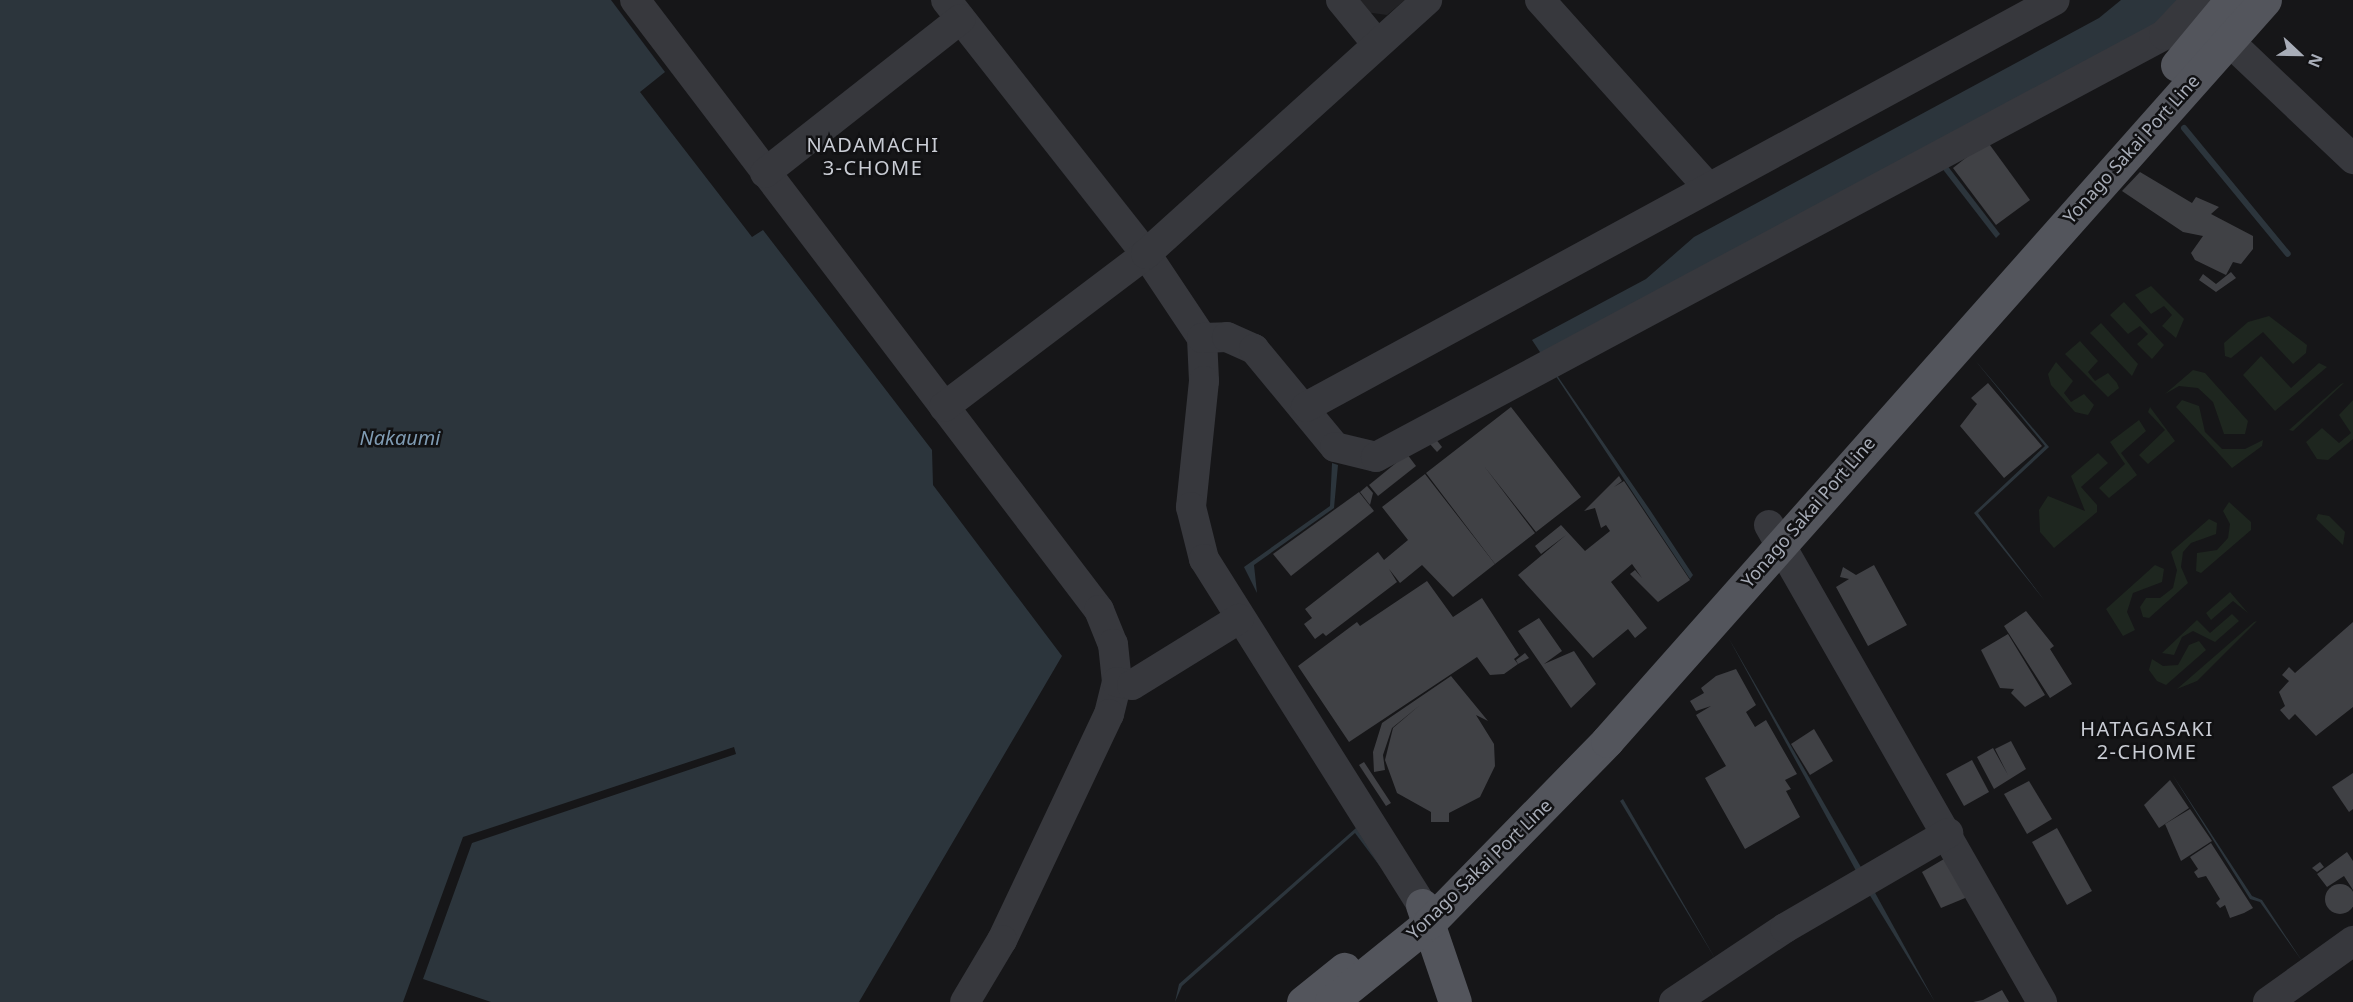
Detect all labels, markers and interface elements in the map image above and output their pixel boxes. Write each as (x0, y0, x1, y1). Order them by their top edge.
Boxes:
north arrow (2269, 24, 2329, 84)
text: N (2303, 51, 2328, 71)
street label: Yonago Sakai Port Line (2058, 70, 2204, 228)
district label: NADAMACHI 3-CHOME (806, 133, 940, 180)
water label: Nakaumi (360, 425, 440, 449)
street label: Yonago Sakai Port Line (1737, 432, 1879, 592)
district label: HATAGASAKI 2-CHOME (2080, 716, 2214, 763)
street label: Yonago Sakai Port Line (1402, 794, 1556, 944)

